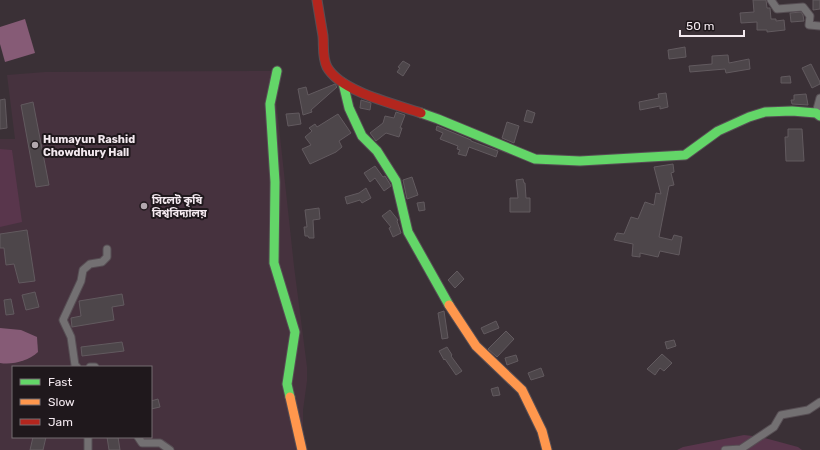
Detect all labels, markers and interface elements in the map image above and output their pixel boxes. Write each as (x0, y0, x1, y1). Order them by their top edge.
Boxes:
scale bar (680, 12, 744, 38)
text: 50 m (686, 19, 714, 33)
place label: Humayun Rashid Chowdhury Hall (43, 133, 135, 159)
marker: Humayun Rashid Chowdhury Hall (30, 140, 40, 150)
place label: সিলেট কৃষি বিশ্ববিদ্যালয় (151, 194, 207, 220)
marker: সিলেট কৃষি বিশ্ববিদ্যালয় (139, 201, 149, 211)
legend (12, 366, 152, 438)
text: Fast (48, 375, 72, 389)
text: Slow (48, 395, 75, 409)
text: Jam (48, 415, 73, 429)

